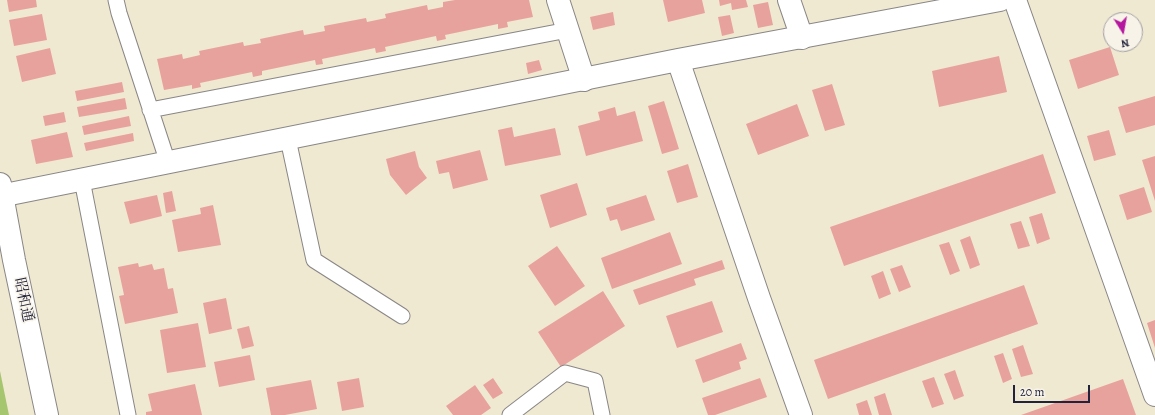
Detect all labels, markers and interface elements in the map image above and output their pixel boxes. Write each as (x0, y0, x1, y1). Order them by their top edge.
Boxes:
north arrow (1103, 12, 1143, 52)
text: N (1120, 35, 1131, 51)
street label: 昭和通 (10, 276, 36, 324)
scale bar (1015, 377, 1092, 403)
text: 20 m (1020, 384, 1044, 400)

